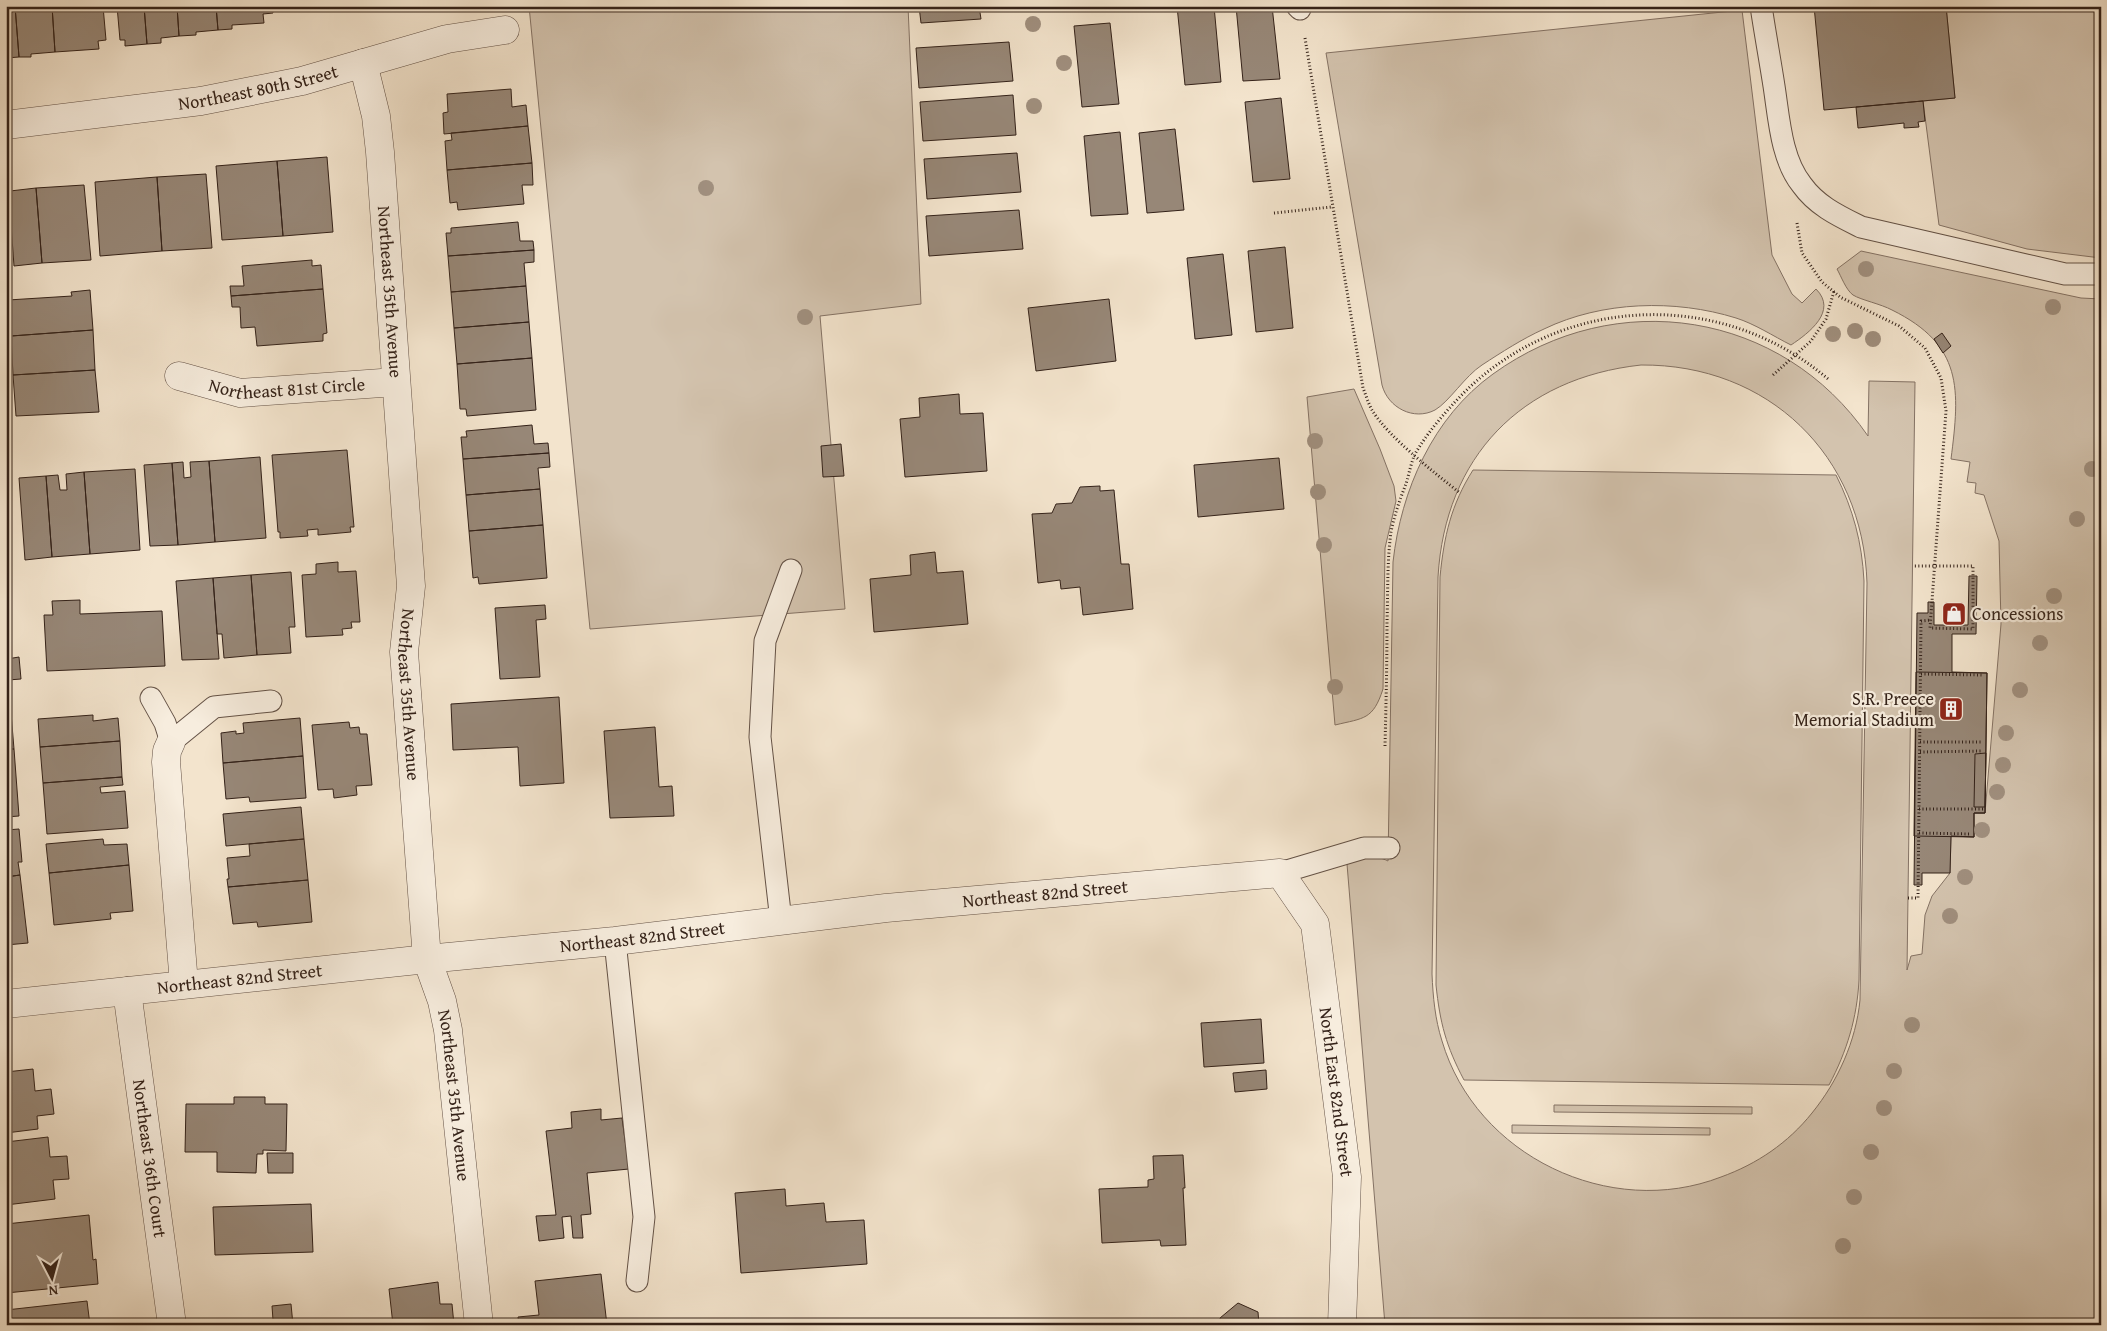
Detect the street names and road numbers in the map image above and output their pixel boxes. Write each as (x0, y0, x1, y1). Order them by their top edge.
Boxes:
street label: Northeast 80th Street (177, 57, 342, 117)
street label: Northeast 35th Avenue (371, 205, 410, 379)
street label: Northeast 81st Circle (206, 370, 366, 406)
street label: Northeast 35th Avenue (391, 607, 428, 782)
street label: Northeast 82nd Street (961, 873, 1130, 914)
street label: Northeast 82nd Street (559, 914, 727, 959)
street label: Northeast 82nd Street (156, 956, 324, 1001)
street label: North East 82nd Street (1313, 1006, 1361, 1179)
street label: Northeast 35th Avenue (431, 1007, 478, 1182)
street label: Northeast 36th Court (126, 1078, 174, 1240)

